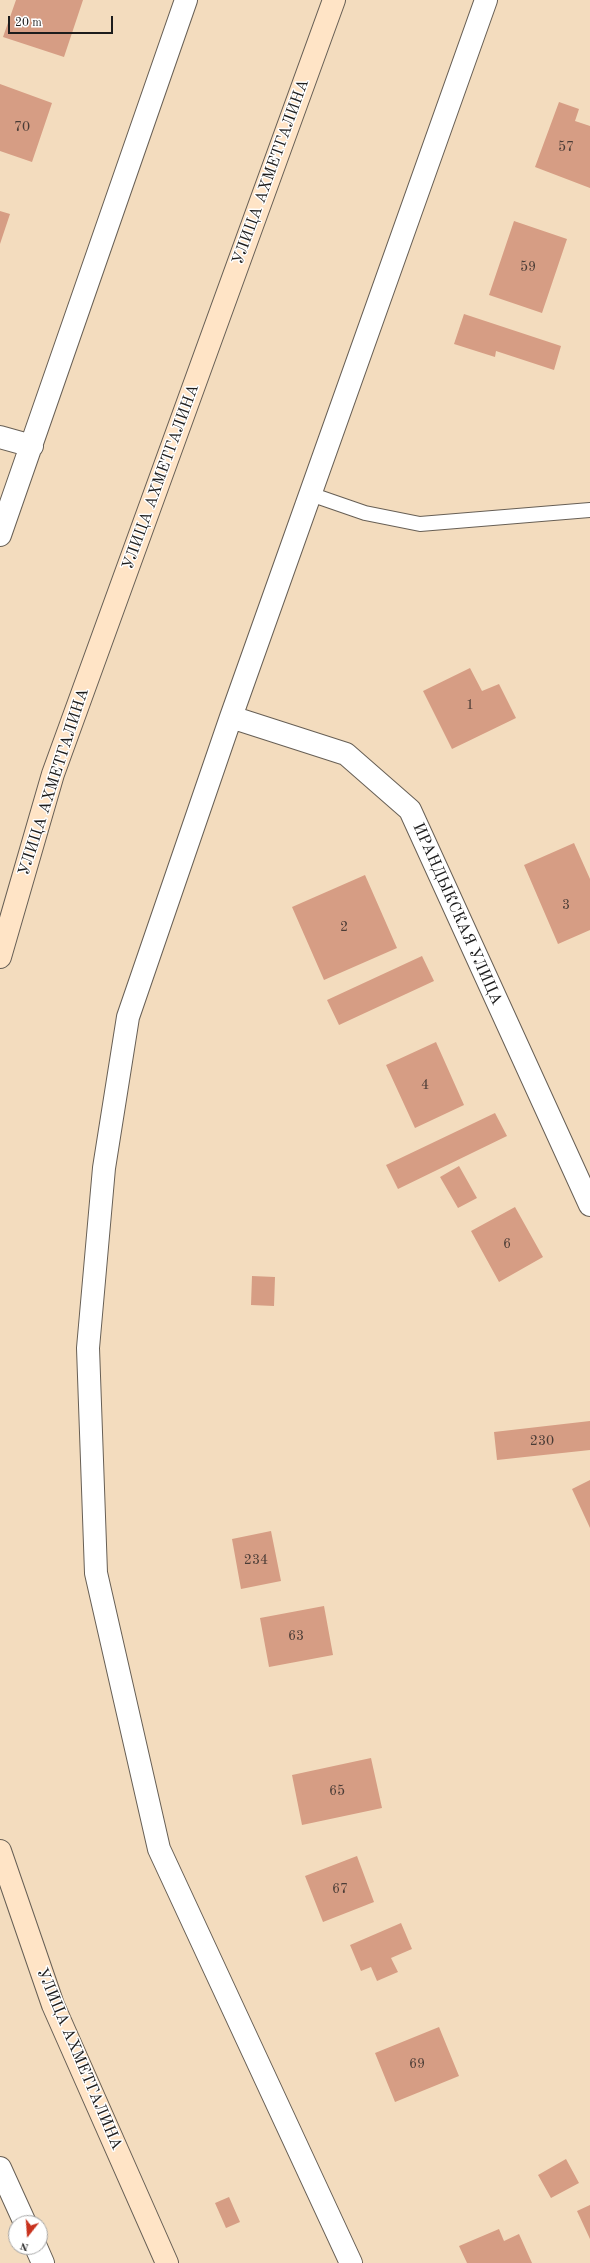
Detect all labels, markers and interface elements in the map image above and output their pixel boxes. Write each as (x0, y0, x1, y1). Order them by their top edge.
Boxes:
scale bar (10, 8, 115, 34)
text: 20 m (15, 17, 42, 29)
street label: УЛИЦА АХМЕТГАЛИНА (228, 77, 314, 267)
house number: 70 (14, 119, 30, 135)
house number: 57 (558, 139, 574, 155)
house number: 59 (520, 259, 536, 275)
street label: УЛИЦА АХМЕТГАЛИНА (118, 382, 204, 572)
street label: УЛИЦА АХМЕТГАЛИНА (15, 686, 93, 878)
house number: 1 (466, 697, 474, 713)
street label: ИРАНДЫКСКАЯ УЛИЦА (408, 820, 506, 1008)
house number: 3 (562, 897, 570, 913)
house number: 2 (340, 919, 348, 935)
house number: 4 (421, 1077, 429, 1093)
house number: 6 (503, 1236, 511, 1252)
house number: 230 (530, 1433, 554, 1449)
house number: 234 (244, 1552, 268, 1568)
house number: 63 (288, 1628, 304, 1644)
house number: 65 (329, 1783, 345, 1799)
house number: 67 (332, 1881, 348, 1897)
street label: УЛИЦА АХМЕТГАЛИНА (32, 1965, 126, 2153)
house number: 69 (409, 2056, 425, 2072)
north arrow (8, 2215, 48, 2255)
text: N (19, 2240, 30, 2252)

